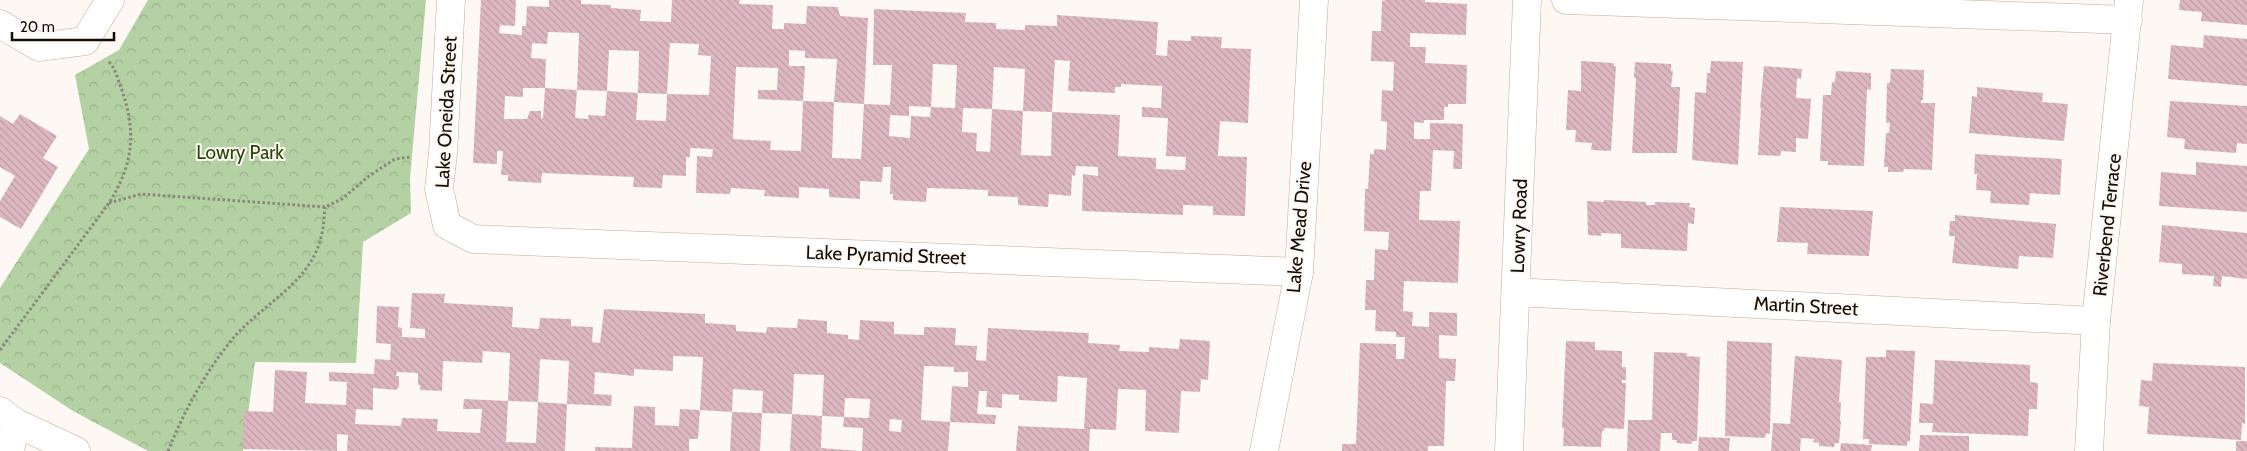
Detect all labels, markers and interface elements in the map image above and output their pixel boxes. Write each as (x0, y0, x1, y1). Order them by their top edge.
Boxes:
scale bar (12, 10, 115, 42)
text: 20 m (20, 18, 55, 36)
street label: Lake Oneida Street (431, 35, 462, 189)
park label: Lowry Park (196, 141, 284, 164)
street label: Riverbend Terrace (2088, 152, 2126, 298)
street label: Lake Mead Drive (1282, 160, 1316, 294)
street label: Lowry Road (1506, 178, 1532, 274)
street label: Lake Pyramid Street (805, 241, 967, 269)
street label: Martin Street (1753, 292, 1859, 320)

